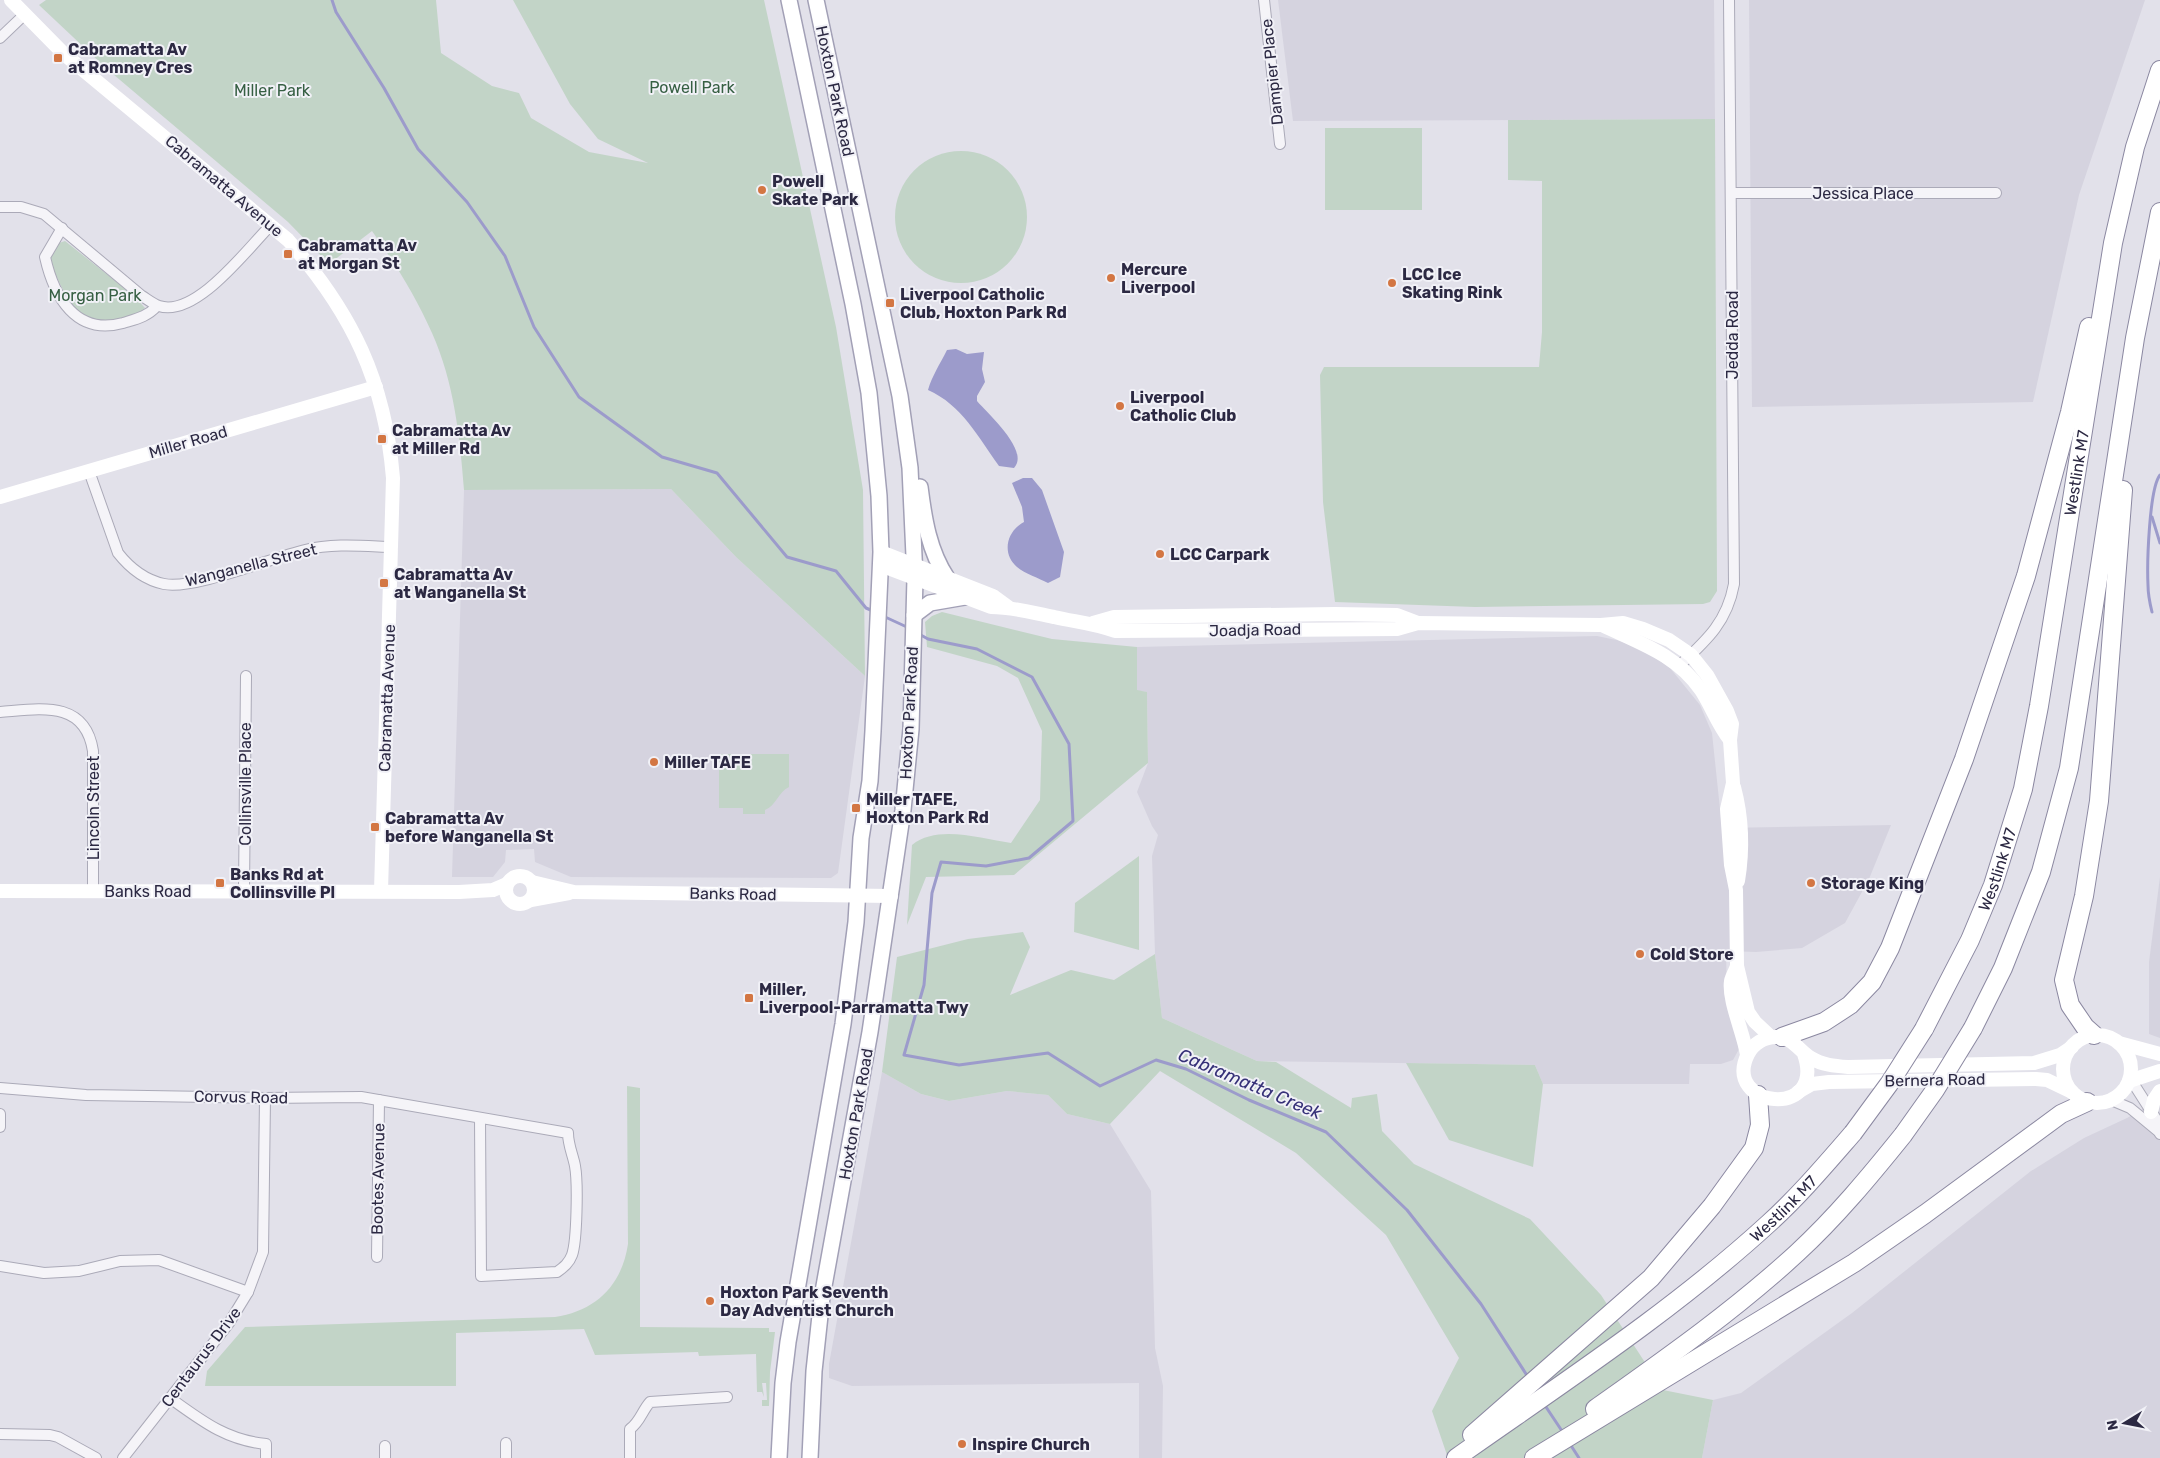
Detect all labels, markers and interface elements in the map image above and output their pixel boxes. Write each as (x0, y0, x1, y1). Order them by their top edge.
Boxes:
street label: Dampier Place (1257, 18, 1287, 126)
street label: Hoxton Park Road (812, 24, 858, 158)
place label: Cabramatta Av at Romney Cres (68, 40, 193, 77)
marker: Cabramatta Av at Romney Cres (52, 52, 64, 64)
park label: Powell Park (649, 78, 736, 97)
park label: Miller Park (234, 81, 311, 100)
street label: Cabramatta Avenue (161, 131, 287, 241)
place label: Powell Skate Park (772, 172, 859, 209)
marker: Powell Skate Park (756, 184, 768, 196)
street label: Jessica Place (1812, 184, 1914, 203)
place label: Cabramatta Av at Morgan St (298, 236, 418, 273)
marker: Cabramatta Av at Morgan St (282, 248, 294, 260)
place label: Mercure Liverpool (1121, 260, 1195, 297)
place label: LCC Ice Skating Rink (1402, 265, 1503, 302)
marker: Mercure Liverpool (1105, 272, 1117, 284)
marker: LCC Ice Skating Rink (1386, 277, 1398, 289)
place label: Liverpool Catholic Club, Hoxton Park Rd (900, 285, 1067, 322)
park label: Morgan Park (48, 286, 142, 305)
street label: Jedda Road (1723, 291, 1742, 379)
marker: Liverpool Catholic Club, Hoxton Park Rd (884, 297, 896, 309)
place label: Liverpool Catholic Club (1130, 388, 1236, 425)
marker: Liverpool Catholic Club (1114, 400, 1126, 412)
place label: Cabramatta Av at Miller Rd (392, 421, 512, 458)
street label: Miller Road (147, 422, 229, 462)
street label: Westlink M7 (2060, 429, 2092, 517)
marker: Cabramatta Av at Miller Rd (376, 433, 388, 445)
street label: Wanganella Street (183, 539, 319, 591)
place label: LCC Carpark (1170, 545, 1270, 564)
marker: LCC Carpark (1154, 548, 1166, 560)
place label: Cabramatta Av at Wanganella St (394, 565, 527, 602)
marker: Cabramatta Av at Wanganella St (378, 577, 390, 589)
street label: Joadja Road (1209, 620, 1301, 640)
street label: Cabramatta Avenue (375, 624, 399, 772)
street label: Hoxton Park Road (896, 646, 922, 780)
street label: Collinsville Place (236, 722, 255, 846)
place label: Miller TAFE (664, 753, 751, 772)
street label: Lincoln Street (84, 756, 103, 860)
marker: Miller TAFE (648, 756, 660, 768)
place label: Miller TAFE, Hoxton Park Rd (866, 790, 989, 827)
marker: Miller TAFE, Hoxton Park Rd (850, 802, 862, 814)
place label: Cabramatta Av before Wanganella St (385, 809, 554, 846)
marker: Cabramatta Av before Wanganella St (369, 821, 381, 833)
street label: Westlink M7 (1974, 826, 2020, 914)
place label: Banks Rd at Collinsville Pl (230, 865, 335, 902)
place label: Storage King (1821, 874, 1924, 893)
marker: Banks Rd at Collinsville Pl (214, 877, 226, 889)
marker: Storage King (1805, 877, 1817, 889)
street label: Banks Road (104, 882, 192, 901)
street label: Banks Road (689, 884, 777, 904)
place label: Cold Store (1650, 945, 1734, 964)
marker: Cold Store (1634, 948, 1646, 960)
place label: Miller, Liverpool-Parramatta Twy (759, 980, 969, 1017)
marker: Miller, Liverpool-Parramatta Twy (743, 992, 755, 1004)
water label: Cabramatta Creek (1175, 1044, 1326, 1125)
street label: Hoxton Park Road (835, 1047, 877, 1181)
street label: Bernera Road (1884, 1070, 1986, 1090)
street label: Corvus Road (194, 1087, 288, 1107)
street label: Bootes Avenue (368, 1123, 388, 1235)
street label: Westlink M7 (1746, 1171, 1821, 1245)
place label: Hoxton Park Seventh Day Adventist Church (720, 1283, 894, 1320)
marker: Hoxton Park Seventh Day Adventist Church (704, 1295, 716, 1307)
street label: Centaurus Drive (157, 1303, 245, 1411)
north arrow (2100, 1398, 2150, 1448)
text: N (2103, 1419, 2122, 1432)
place label: Inspire Church (972, 1435, 1090, 1454)
marker: Inspire Church (956, 1438, 968, 1450)

